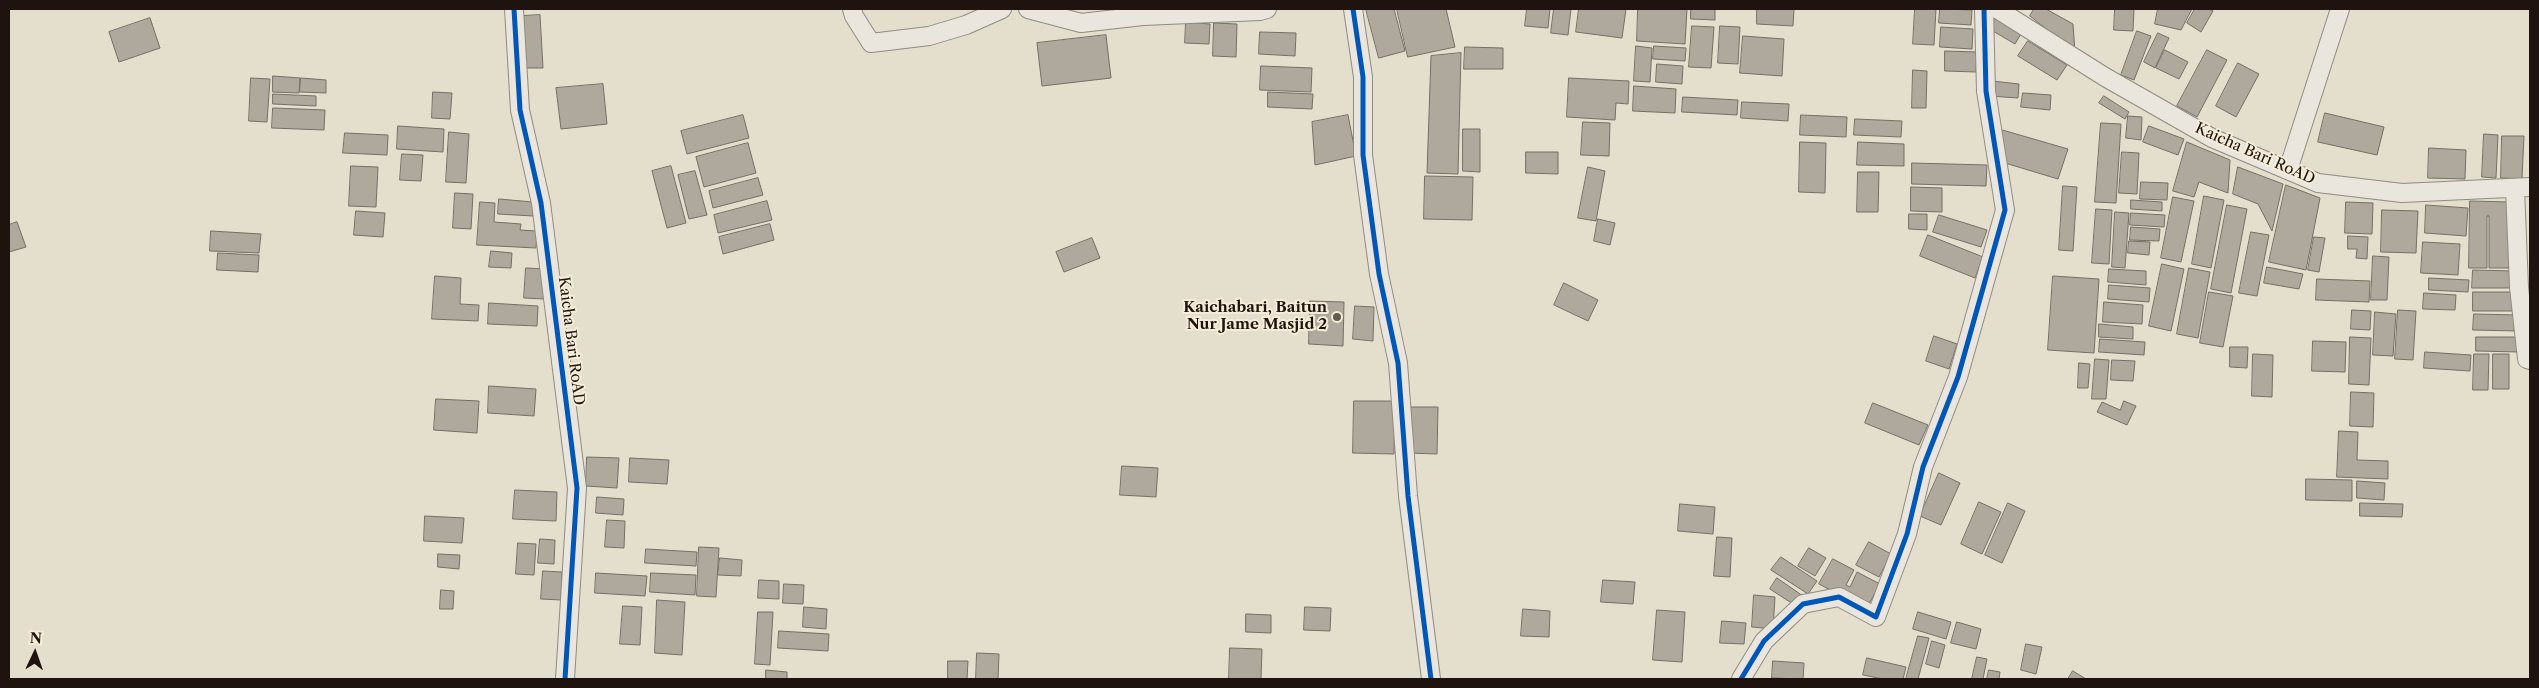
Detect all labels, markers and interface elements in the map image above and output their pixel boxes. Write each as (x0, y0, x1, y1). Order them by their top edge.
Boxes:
street label: Kaicha Bari RoAD (2192, 119, 2318, 189)
street label: Kaicha Bari RoAD (554, 276, 588, 406)
place label: Kaichabari, Baitun Nur Jame Masjid 2 (1183, 299, 1327, 334)
marker: Kaichabari, Baitun Nur Jame Masjid 2 (1331, 311, 1343, 323)
north arrow (10, 628, 60, 678)
text: N (29, 629, 42, 647)

